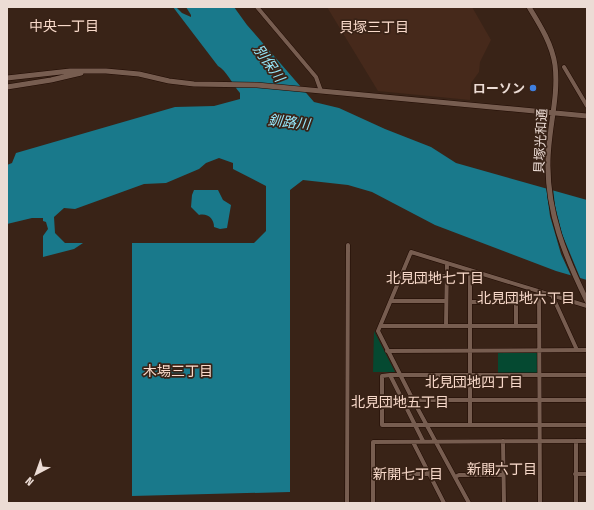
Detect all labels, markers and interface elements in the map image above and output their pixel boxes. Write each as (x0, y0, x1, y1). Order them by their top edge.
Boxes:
district label: 中央一丁目 (29, 18, 99, 35)
district label: 貝塚三丁目 (339, 19, 409, 36)
water label: 別保川 (250, 41, 289, 87)
place label: ローソン (473, 81, 525, 96)
marker: ローソン (528, 83, 538, 93)
street label: 貝塚光和通 (531, 108, 550, 174)
water label: 釧路川 (267, 112, 313, 133)
district label: 北見団地七丁目 (386, 270, 484, 287)
district label: 北見団地六丁目 (477, 290, 575, 307)
district label: 木場三丁目 (143, 363, 213, 380)
district label: 北見団地四丁目 (425, 374, 523, 391)
district label: 北見団地五丁目 (351, 394, 449, 411)
north arrow (16, 454, 56, 494)
district label: 新開六丁目 (467, 461, 537, 478)
district label: 新開七丁目 (373, 466, 443, 483)
text: N (23, 474, 37, 488)

